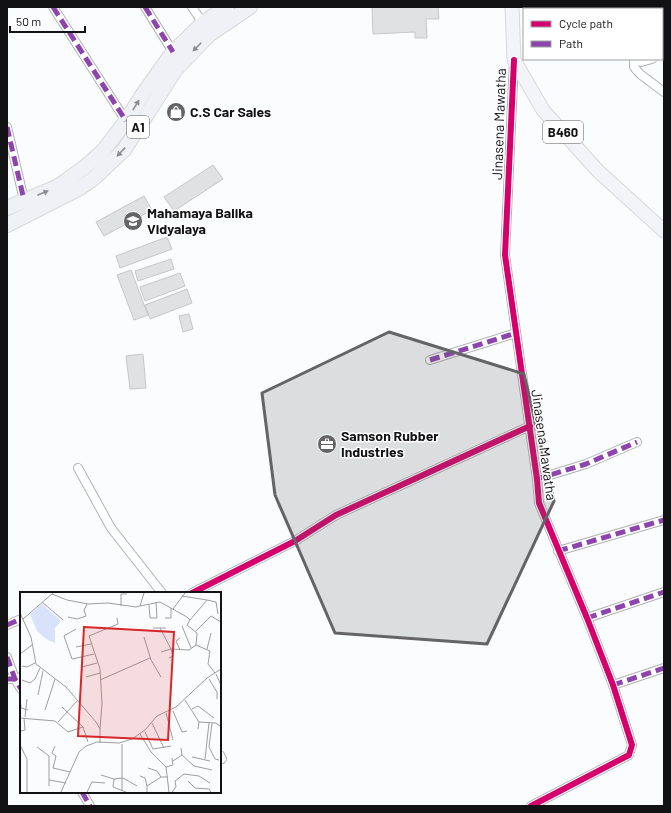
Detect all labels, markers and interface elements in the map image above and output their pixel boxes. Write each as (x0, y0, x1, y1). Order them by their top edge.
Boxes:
scale bar (10, 8, 85, 34)
legend (523, 8, 663, 60)
text: 50 m (16, 14, 41, 28)
text: Cycle path (559, 16, 613, 30)
text: Path (559, 36, 583, 50)
one-way arrow (192, 42, 202, 52)
street label: Jinasena Mawatha (488, 68, 509, 180)
one-way arrow (132, 100, 140, 110)
shop icon: C.S Car Sales (165, 101, 187, 123)
place label: C.S Car Sales (190, 103, 271, 120)
road number: A1 (127, 116, 149, 138)
road number: B460 (543, 121, 583, 143)
one-way arrow (116, 147, 126, 157)
one-way arrow (37, 189, 49, 195)
place label: Mahamaya Balika Vidyalaya (147, 204, 253, 237)
school or university icon: Mahamaya Balika Vidyalaya (122, 210, 144, 232)
street label: Jinasena Mawatha (528, 388, 561, 502)
place label: Samson Rubber Industries (341, 427, 439, 460)
office icon: Samson Rubber Industries (316, 433, 338, 455)
inset map (20, 592, 221, 793)

